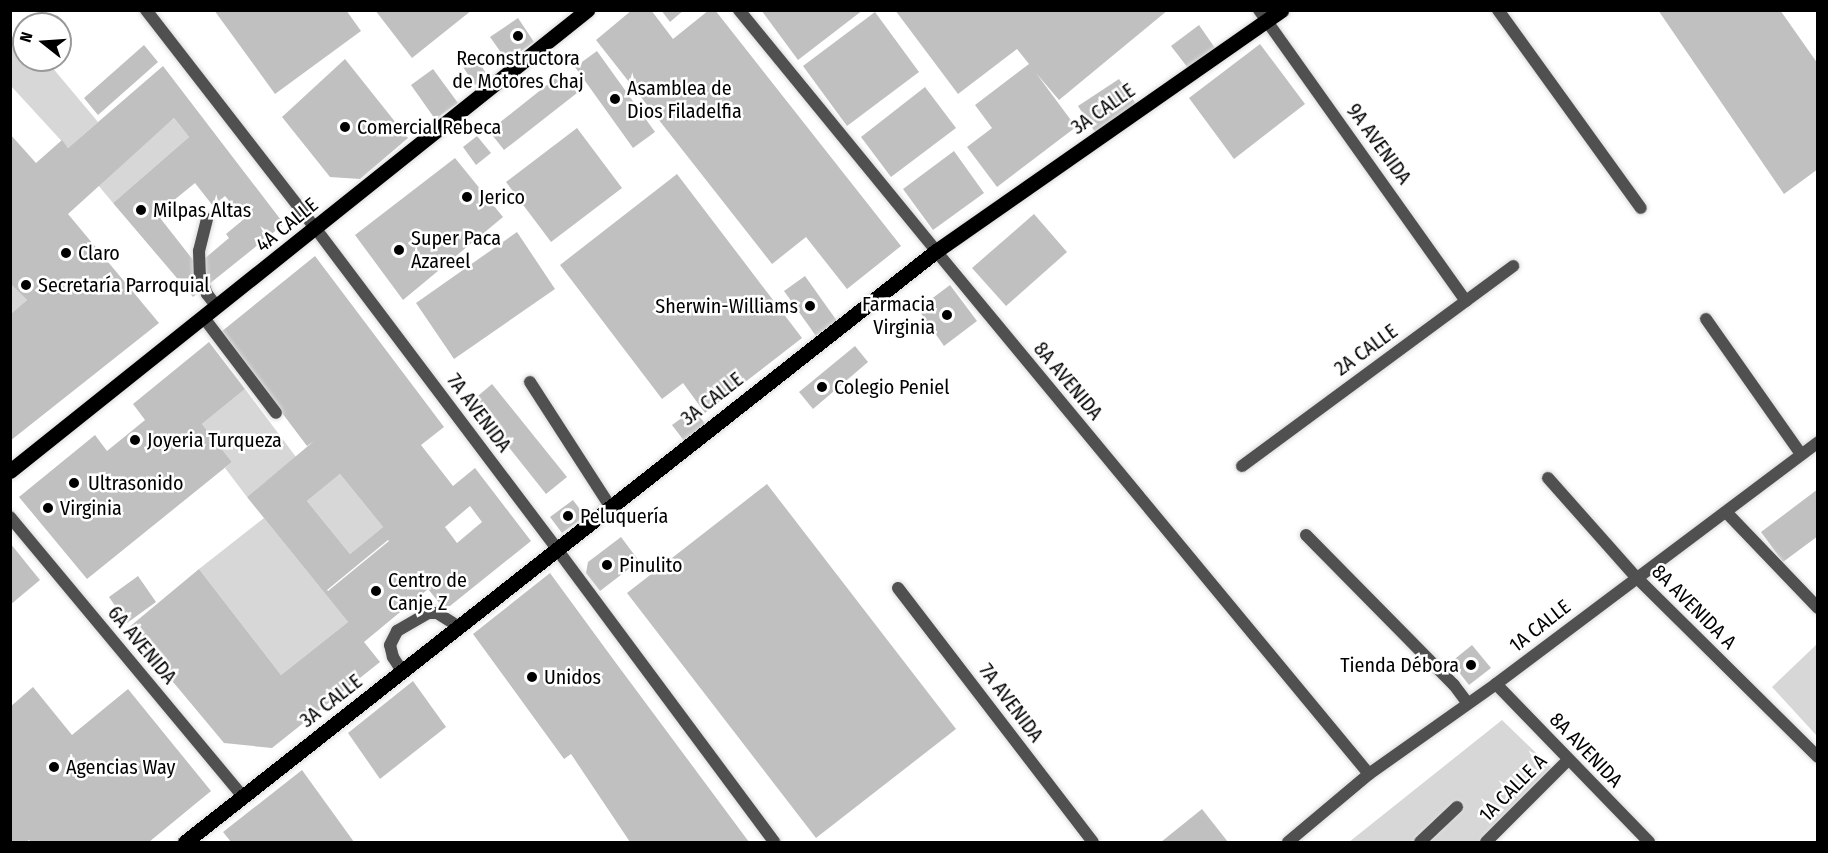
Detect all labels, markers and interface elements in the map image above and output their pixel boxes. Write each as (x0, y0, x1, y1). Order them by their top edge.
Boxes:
north arrow (12, 12, 72, 72)
marker: Reconstructora de Motores Chaj (511, 29, 525, 43)
text: N (16, 30, 37, 45)
place label: Reconstructora de Motores Chaj (452, 46, 584, 93)
place label: Asamblea de Dios Filadelfia (627, 76, 742, 123)
street label: 3A CALLE (1067, 79, 1139, 139)
marker: Asamblea de Dios Filadelfia (608, 92, 622, 106)
street label: 9A AVENIDA (1342, 99, 1416, 189)
place label: Comercial Rebeca (357, 115, 501, 139)
marker: Comercial Rebeca (338, 120, 352, 134)
place label: Jerico (479, 185, 525, 209)
marker: Jerico (460, 190, 474, 204)
street label: 4A CALLE (251, 193, 323, 257)
place label: Milpas Altas (153, 198, 251, 222)
marker: Milpas Altas (134, 203, 148, 217)
place label: Super Paca Azareel (411, 226, 501, 273)
place label: Claro (78, 241, 120, 265)
marker: Super Paca Azareel (392, 243, 406, 257)
marker: Claro (59, 246, 73, 260)
place label: Secretaría Parroquial (38, 273, 210, 297)
marker: Secretaría Parroquial (19, 278, 33, 292)
place label: Farmacia Virginia (862, 292, 935, 339)
place label: Sherwin-Williams (655, 294, 798, 318)
marker: Sherwin-Williams (803, 299, 817, 313)
marker: Farmacia Virginia (940, 308, 954, 322)
street label: 2A CALLE (1330, 319, 1402, 381)
street label: 8A AVENIDA (1028, 337, 1108, 425)
street label: 3A CALLE (676, 367, 748, 431)
street label: 7A AVENIDA (442, 369, 516, 457)
place label: Colegio Peniel (834, 375, 949, 399)
marker: Colegio Peniel (815, 380, 829, 394)
place label: Joyeria Turqueza (147, 428, 282, 452)
marker: Joyeria Turqueza (128, 433, 142, 447)
place label: Ultrasonido (88, 471, 183, 495)
marker: Ultrasonido (65, 474, 83, 492)
place label: Virginia (60, 496, 122, 520)
marker: Virginia (41, 501, 55, 515)
place label: Peluquería (580, 504, 668, 528)
marker: Peluquería (561, 509, 575, 523)
place label: Pinulito (619, 553, 683, 577)
marker: Pinulito (600, 558, 614, 572)
street label: 8A AVENIDA A (1647, 560, 1741, 654)
place label: Centro de Canje Z (388, 568, 467, 615)
marker: Centro de Canje Z (369, 584, 383, 598)
street label: 1A CALLE (1505, 595, 1575, 657)
street label: 6A AVENIDA (103, 601, 181, 689)
place label: Tienda Débora (1340, 653, 1459, 677)
marker: Tienda Débora (1464, 658, 1478, 672)
street label: 7A AVENIDA (974, 659, 1048, 747)
place label: Unidos (544, 665, 601, 689)
street label: 3A CALLE (295, 669, 367, 733)
marker: Unidos (525, 670, 539, 684)
street label: 8A AVENIDA (1545, 708, 1627, 792)
street label: 1A CALLE A (1474, 749, 1552, 827)
place label: Agencias Way (66, 755, 175, 779)
marker: Agencias Way (47, 760, 61, 774)

